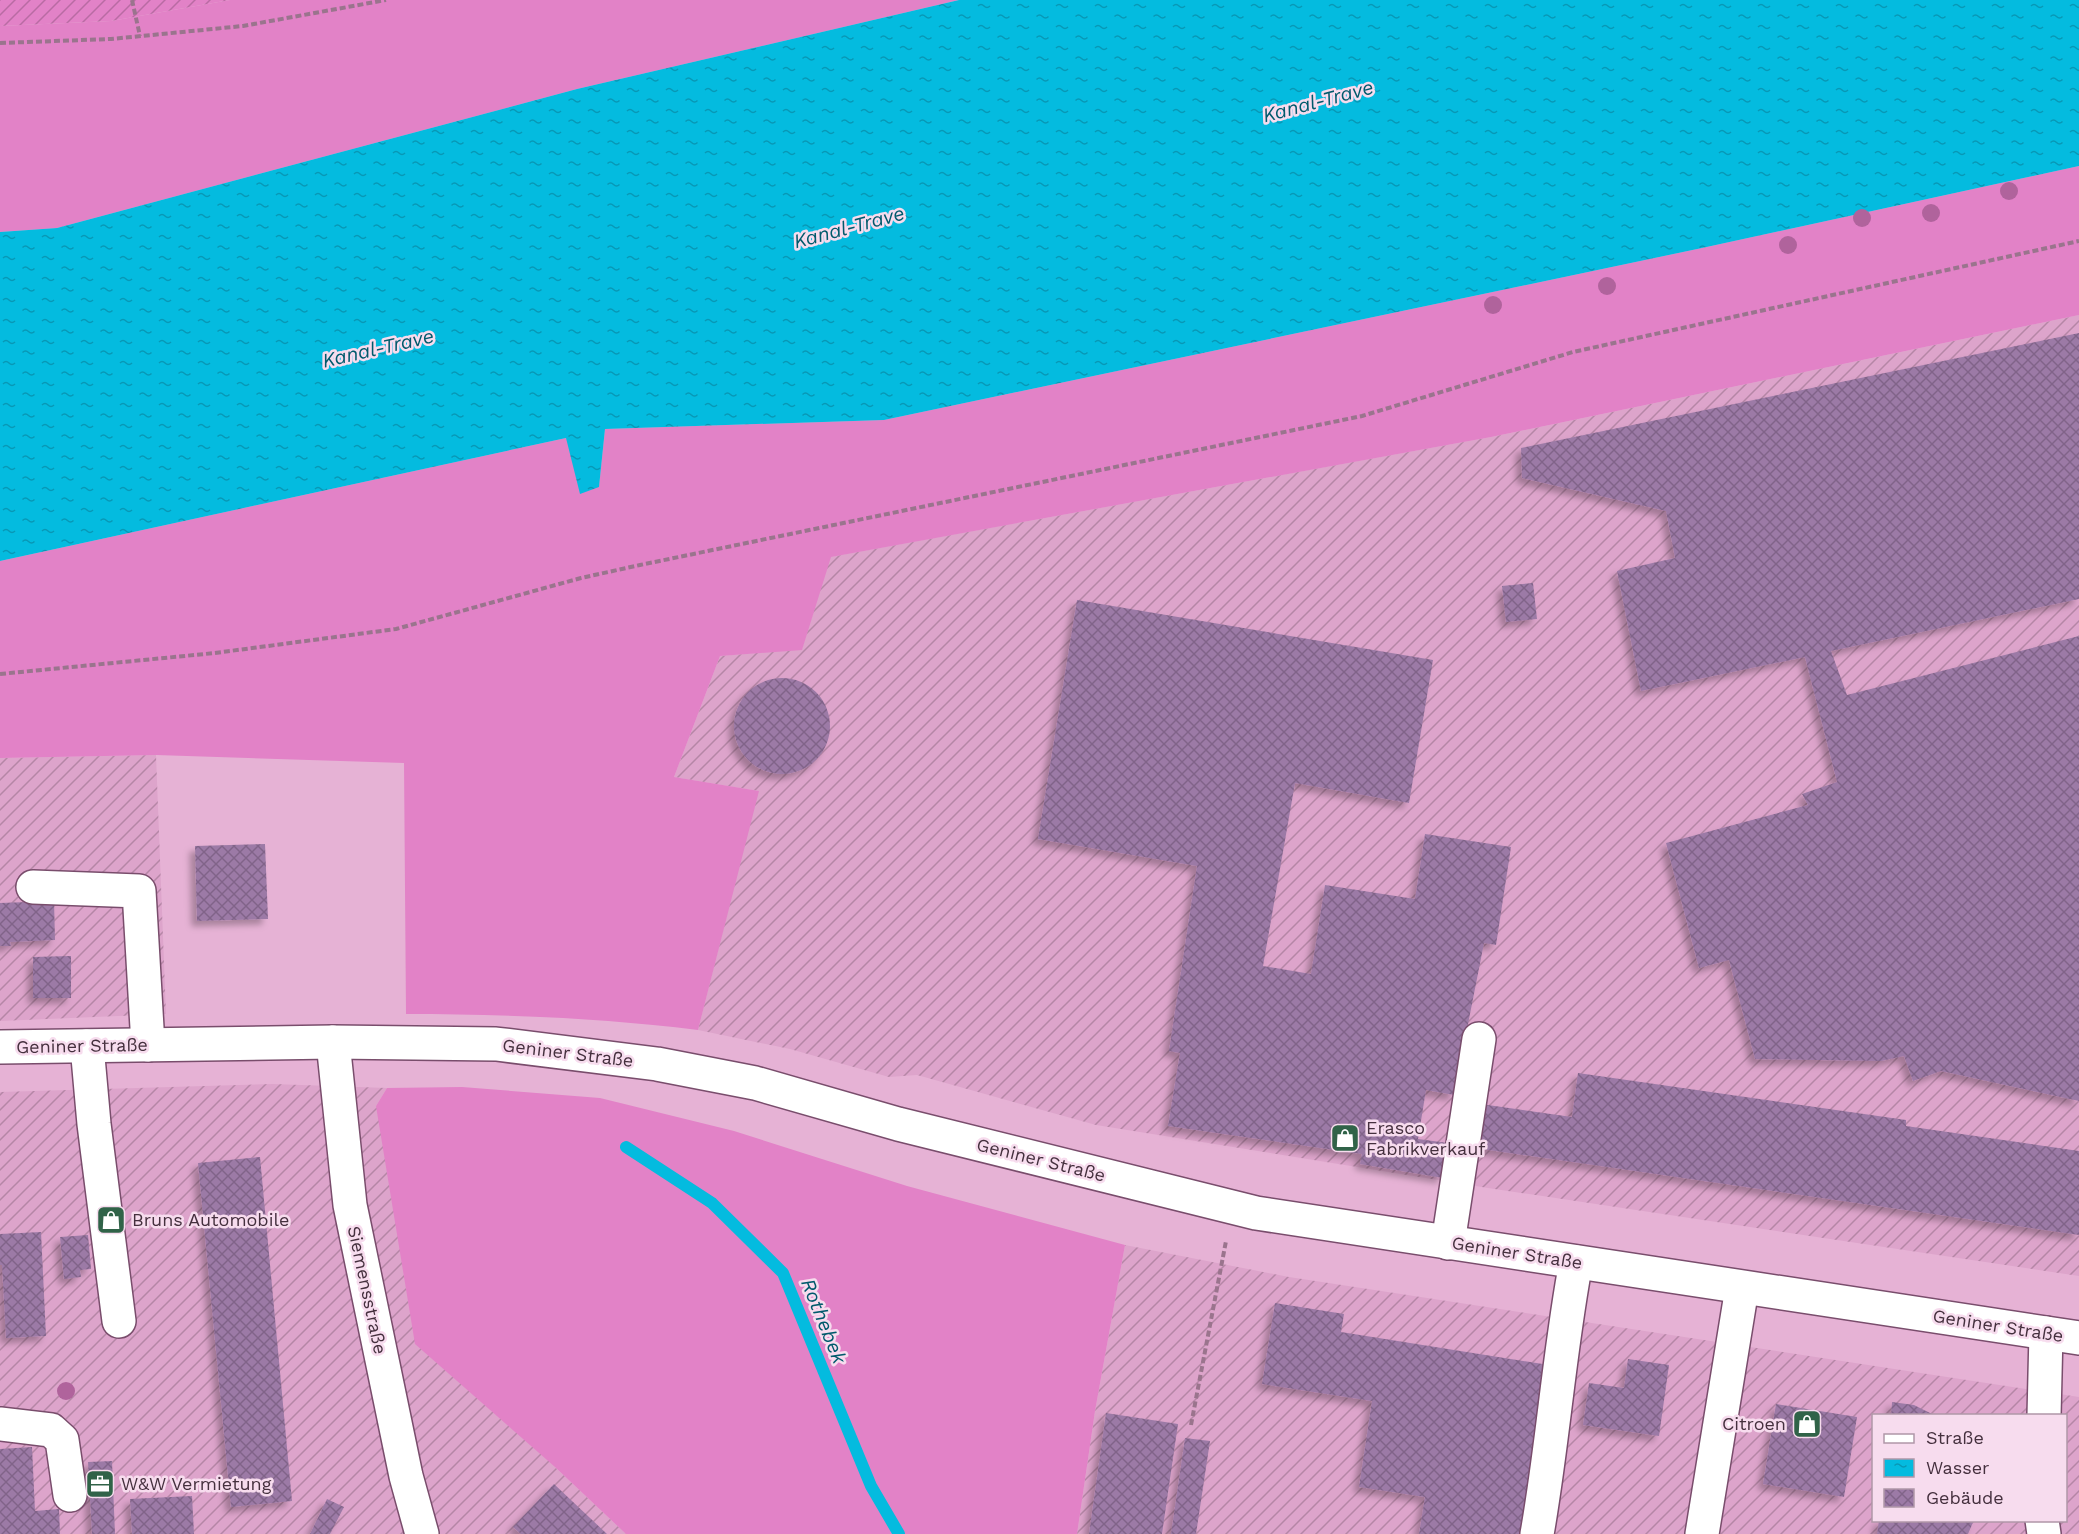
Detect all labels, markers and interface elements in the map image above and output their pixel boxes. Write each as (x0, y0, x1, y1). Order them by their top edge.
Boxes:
water label: Kanal-Trave (1260, 75, 1376, 127)
water label: Kanal-Trave (791, 201, 907, 253)
water label: Kanal-Trave (320, 323, 436, 373)
street label: Geniner Straße (16, 1034, 148, 1057)
street label: Geniner Straße (501, 1034, 635, 1071)
place label: Erasco Fabrikverkauf (1366, 1117, 1485, 1159)
shop icon: Erasco Fabrikverkauf (1329, 1122, 1361, 1154)
street label: Geniner Straße (975, 1133, 1108, 1186)
shop icon: Bruns Automobile (95, 1204, 127, 1236)
place label: Bruns Automobile (132, 1209, 289, 1230)
street label: Siemensstraße (344, 1224, 391, 1356)
street label: Geniner Straße (1450, 1232, 1584, 1273)
water label: Rothebek (796, 1275, 852, 1368)
street label: Geniner Straße (1931, 1305, 2065, 1346)
shop icon: Citroen (1791, 1408, 1823, 1440)
place label: Citroen (1722, 1413, 1786, 1434)
legend (1872, 1414, 2067, 1522)
text: Straße (1926, 1427, 1984, 1448)
text: Wasser (1926, 1457, 1989, 1478)
office icon: W&W Vermietung (84, 1468, 116, 1500)
place label: W&W Vermietung (121, 1473, 272, 1494)
text: Gebäude (1926, 1487, 2004, 1508)

